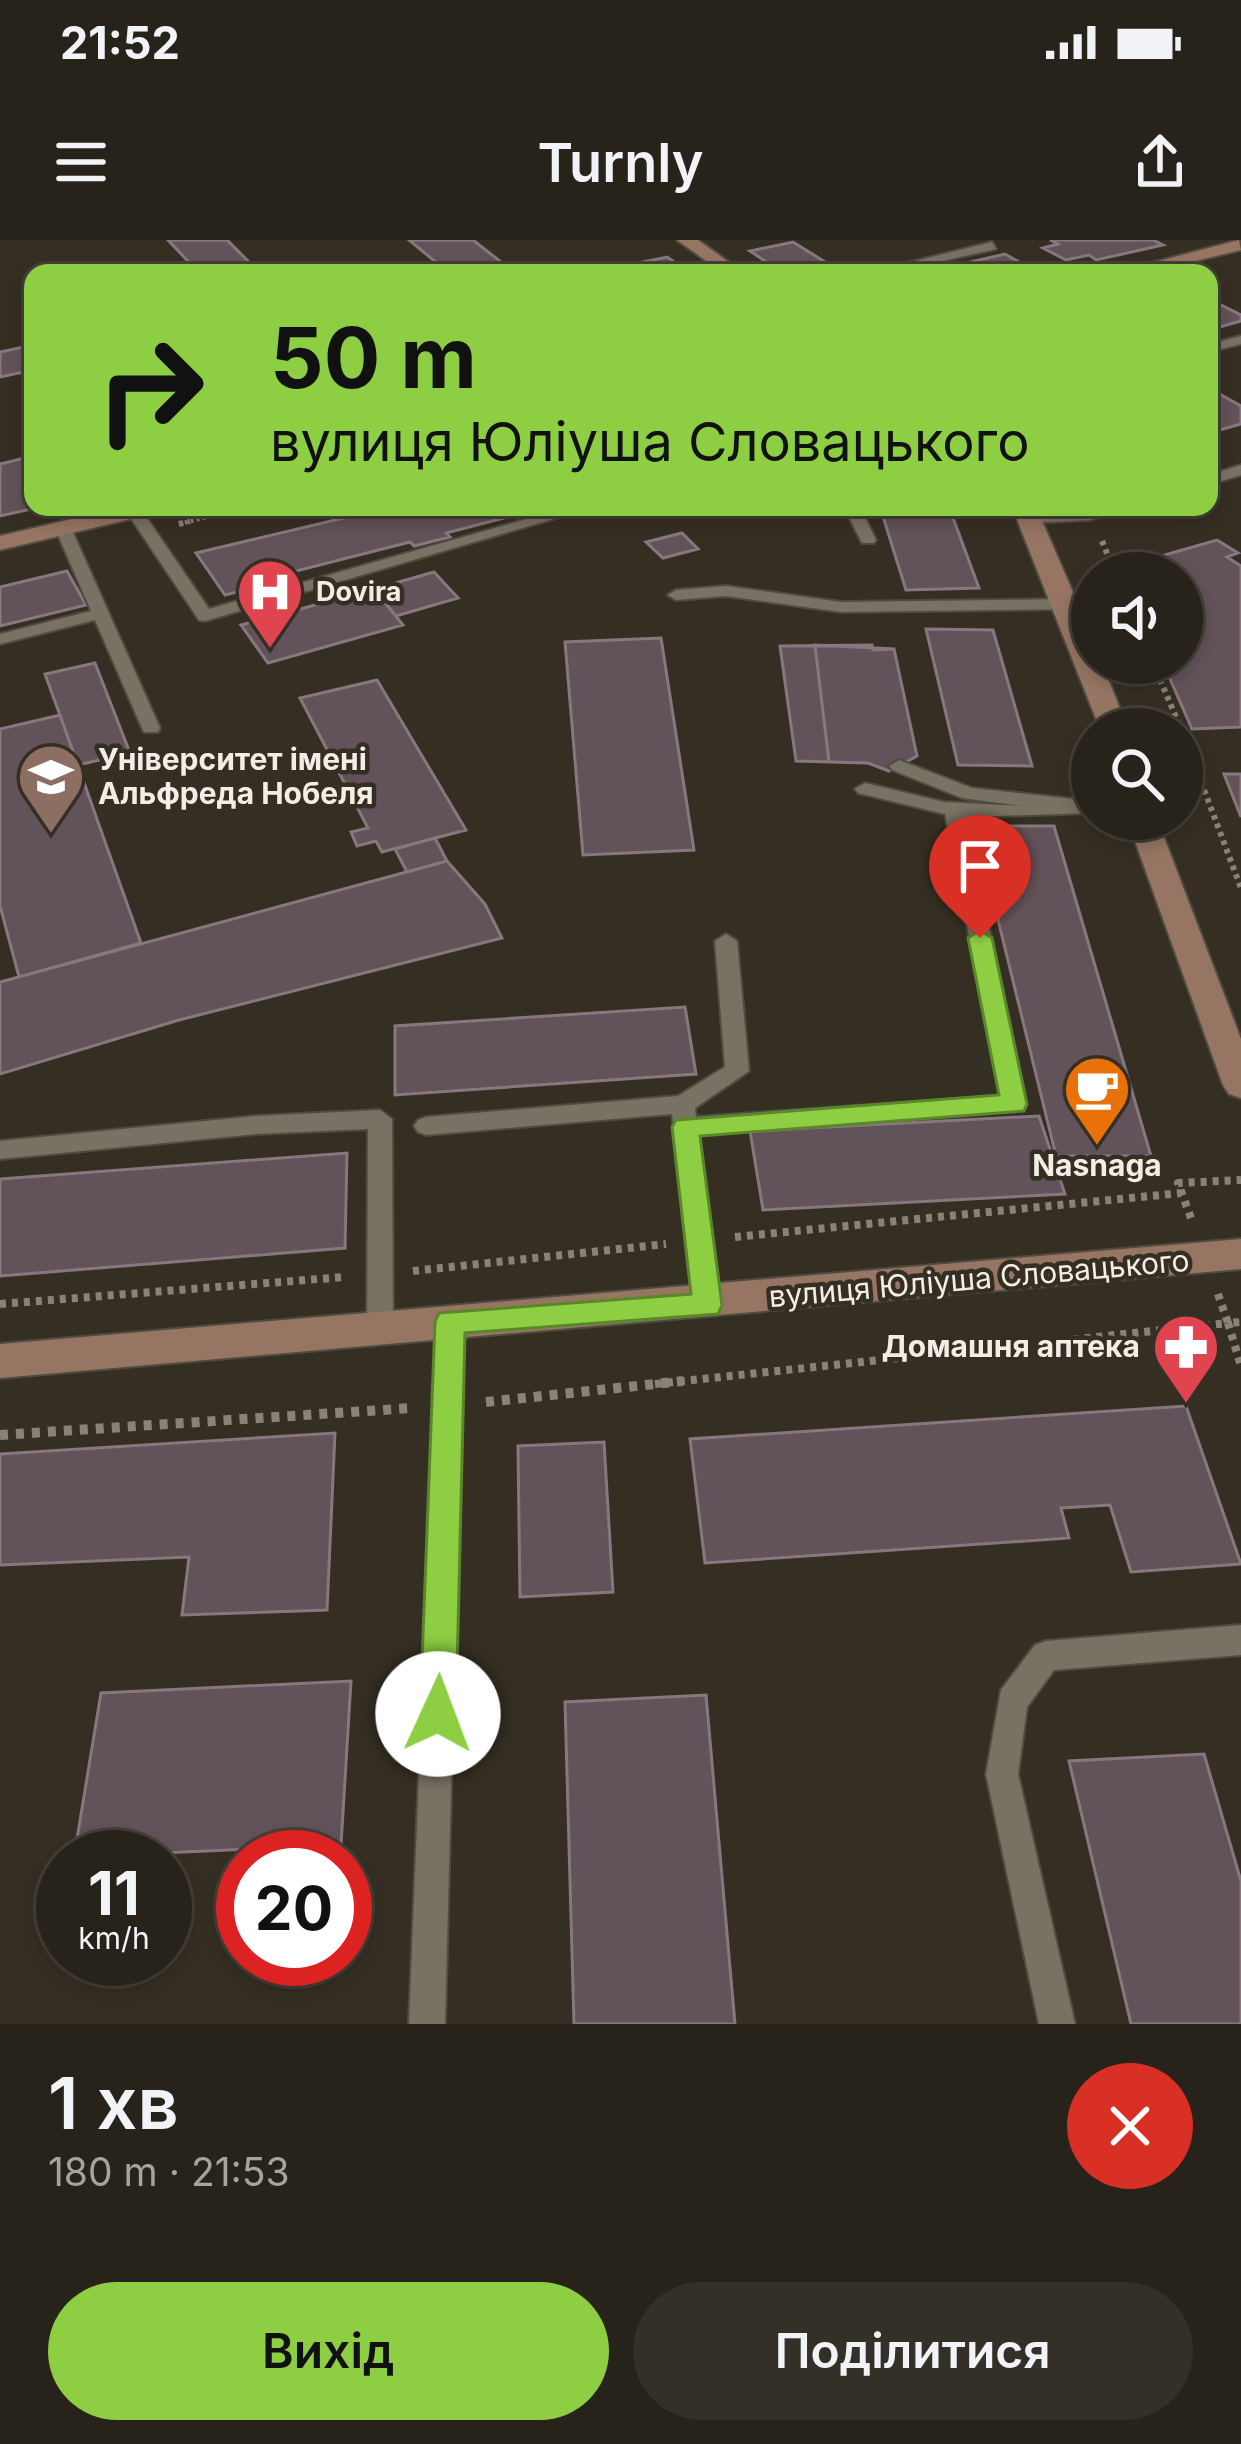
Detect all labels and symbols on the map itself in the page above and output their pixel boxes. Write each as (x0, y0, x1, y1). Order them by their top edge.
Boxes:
hospital icon: Dovira (235, 557, 305, 651)
place label: Dovira (316, 575, 401, 608)
place label: Університет імені Альфреда Нобеля (98, 741, 374, 811)
school or university icon: Університет імені Альфреда Нобеля (16, 742, 86, 836)
pin (929, 815, 1031, 938)
cafe icon: Nasnaga (1062, 1054, 1132, 1148)
place label: Nasnaga (1032, 1147, 1162, 1183)
street label: вулиця Юліуша Словацького (767, 1242, 1191, 1314)
pharmacy icon: Домашня аптека (1151, 1312, 1221, 1406)
place label: Домашня аптека (882, 1328, 1140, 1364)
position arrow (375, 1651, 501, 1777)
speed limit sign: 20 (216, 1830, 372, 1986)

